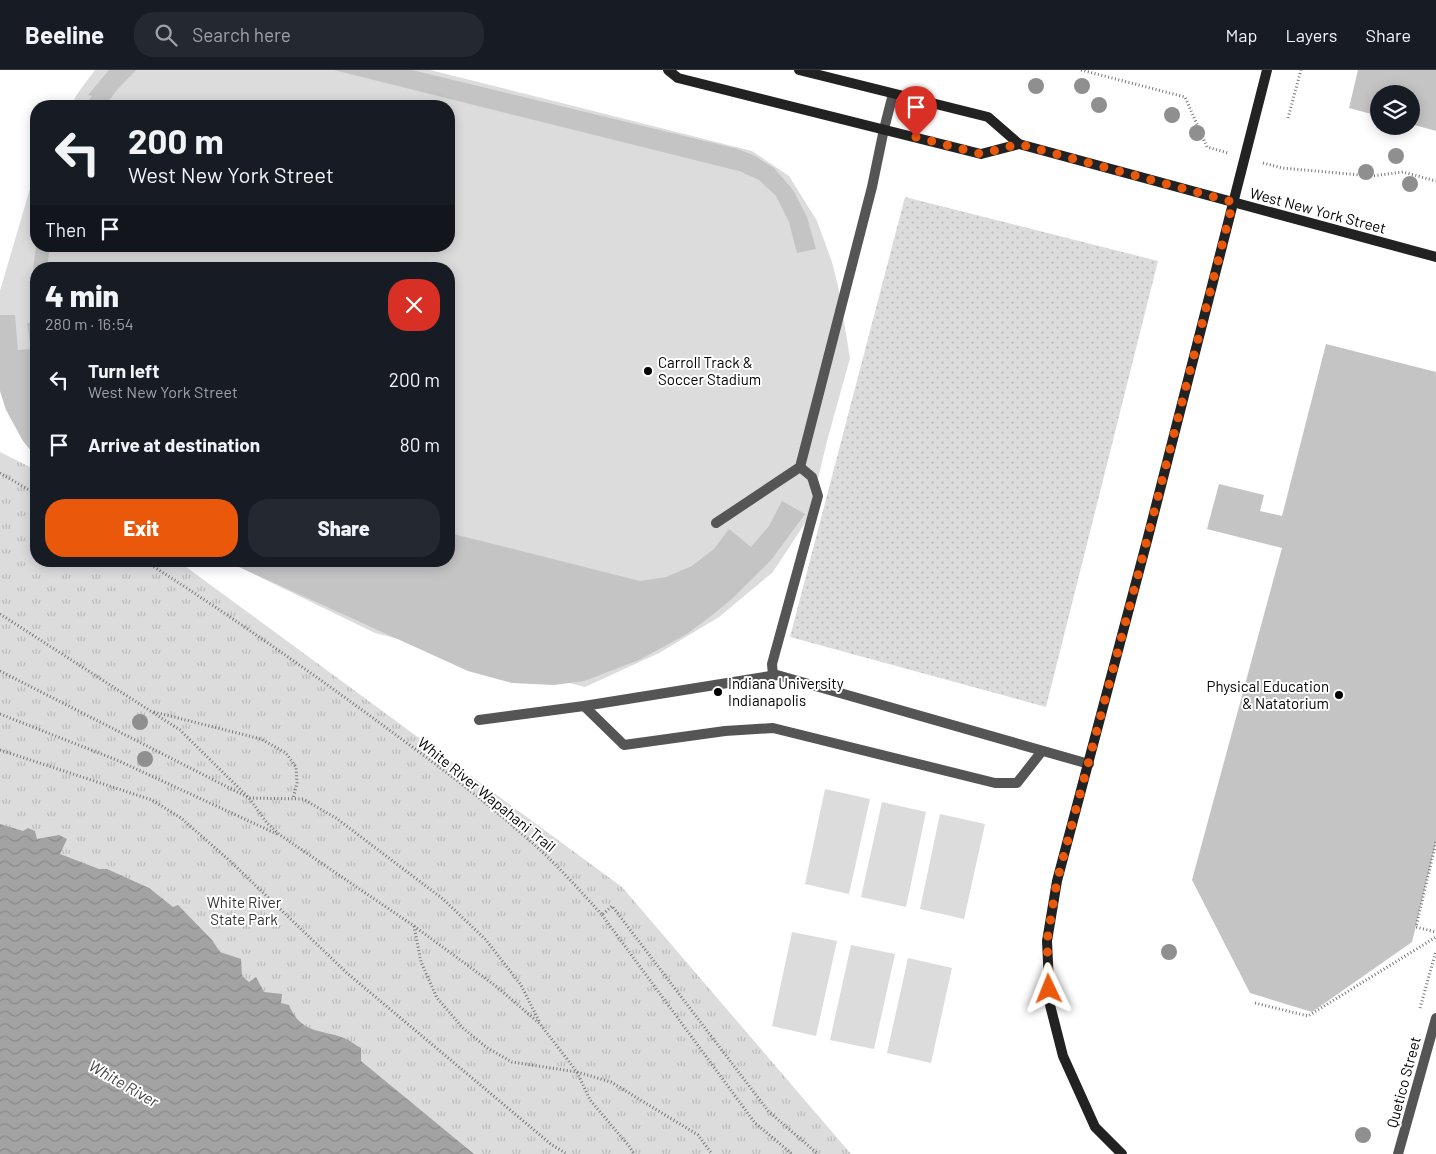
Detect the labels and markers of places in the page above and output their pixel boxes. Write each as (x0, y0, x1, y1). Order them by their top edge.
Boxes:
pin (895, 86, 937, 137)
place label: Carroll Track & Soccer Stadium (658, 353, 761, 388)
marker: Carroll Track & Soccer Stadium (642, 365, 654, 377)
place label: Indiana University Indianapolis (728, 674, 844, 709)
place label: Physical Education & Natatorium (1207, 677, 1329, 712)
marker: Indiana University Indianapolis (712, 686, 724, 698)
marker: Physical Education & Natatorium (1333, 689, 1345, 701)

